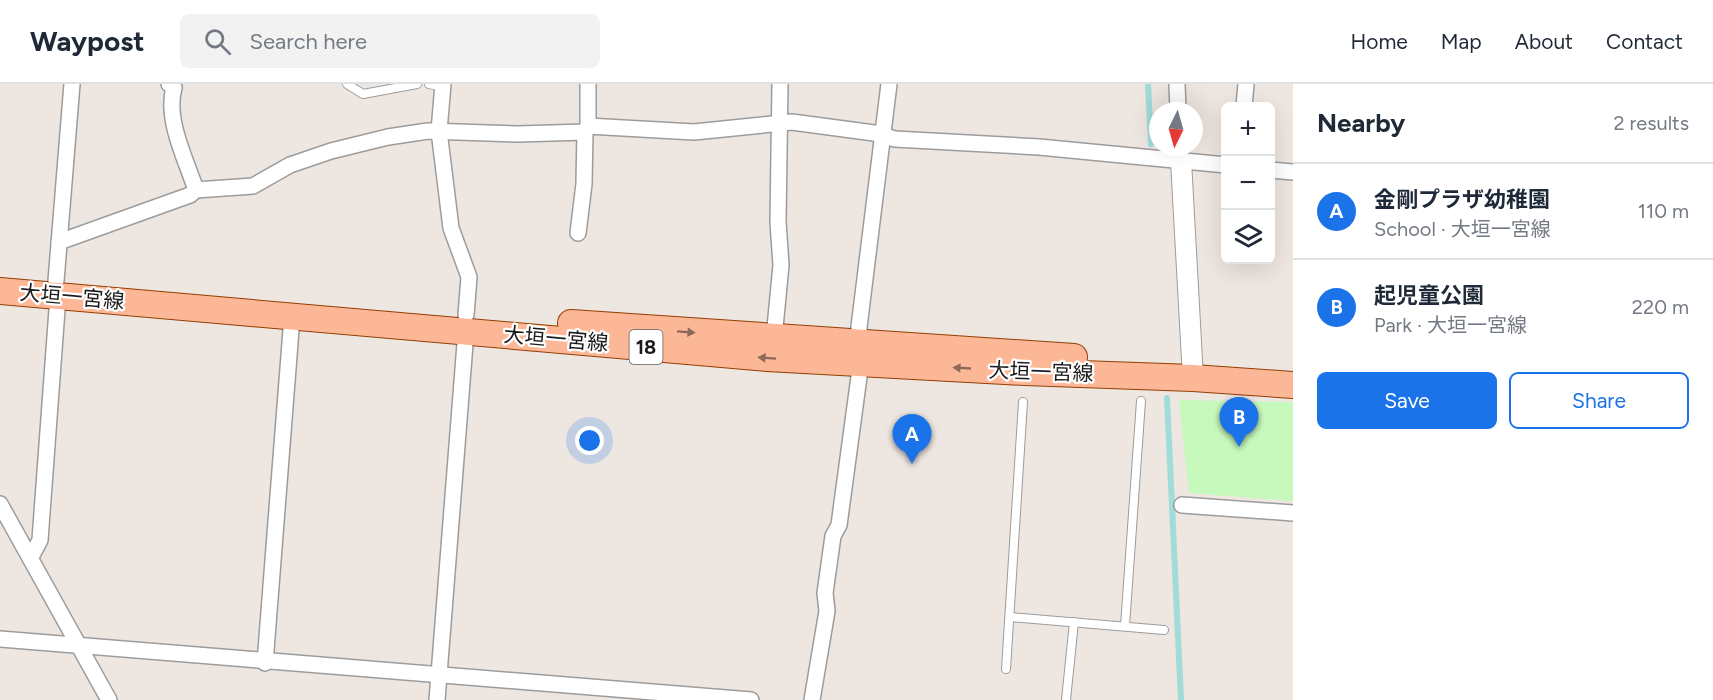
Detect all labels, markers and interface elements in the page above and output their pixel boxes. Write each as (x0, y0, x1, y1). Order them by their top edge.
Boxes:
search box (180, 14, 600, 68)
text: Waypost (30, 24, 144, 58)
icon: search (201, 25, 234, 58)
text: Search here (249, 28, 367, 55)
text: Home (1351, 29, 1408, 54)
text: Map (1441, 29, 1482, 54)
text: About (1515, 29, 1573, 54)
text: Contact (1606, 29, 1683, 54)
north arrow (1149, 102, 1203, 156)
map controls (1221, 102, 1275, 264)
button: + (1221, 102, 1275, 156)
text: Nearby (1317, 107, 1405, 139)
text: 2 results (1613, 111, 1689, 135)
button: − (1221, 156, 1275, 210)
text: 金剛プラザ幼稚園 (1374, 186, 1550, 213)
text: A (1329, 199, 1344, 223)
text: 110 m (1638, 199, 1689, 223)
button: layers (1221, 210, 1275, 264)
text: School · 大垣一宮線 (1374, 217, 1551, 241)
street label: 大垣一宮線 (19, 279, 125, 314)
text: 起児童公園 (1374, 282, 1484, 309)
text: B (1330, 295, 1343, 319)
text: 220 m (1632, 295, 1689, 319)
text: Park · 大垣一宮線 (1374, 313, 1527, 337)
street label: 大垣一宮線 (503, 321, 609, 356)
one-way arrow (677, 327, 696, 336)
road number: 18 (630, 330, 662, 364)
one-way arrow (758, 353, 777, 362)
street label: 大垣一宮線 (988, 357, 1094, 386)
one-way arrow (952, 364, 971, 373)
button: Save (1317, 372, 1497, 429)
button: Share (1509, 372, 1689, 429)
pin: B (1220, 398, 1258, 447)
pin: A (892, 414, 932, 464)
your location (575, 426, 604, 455)

